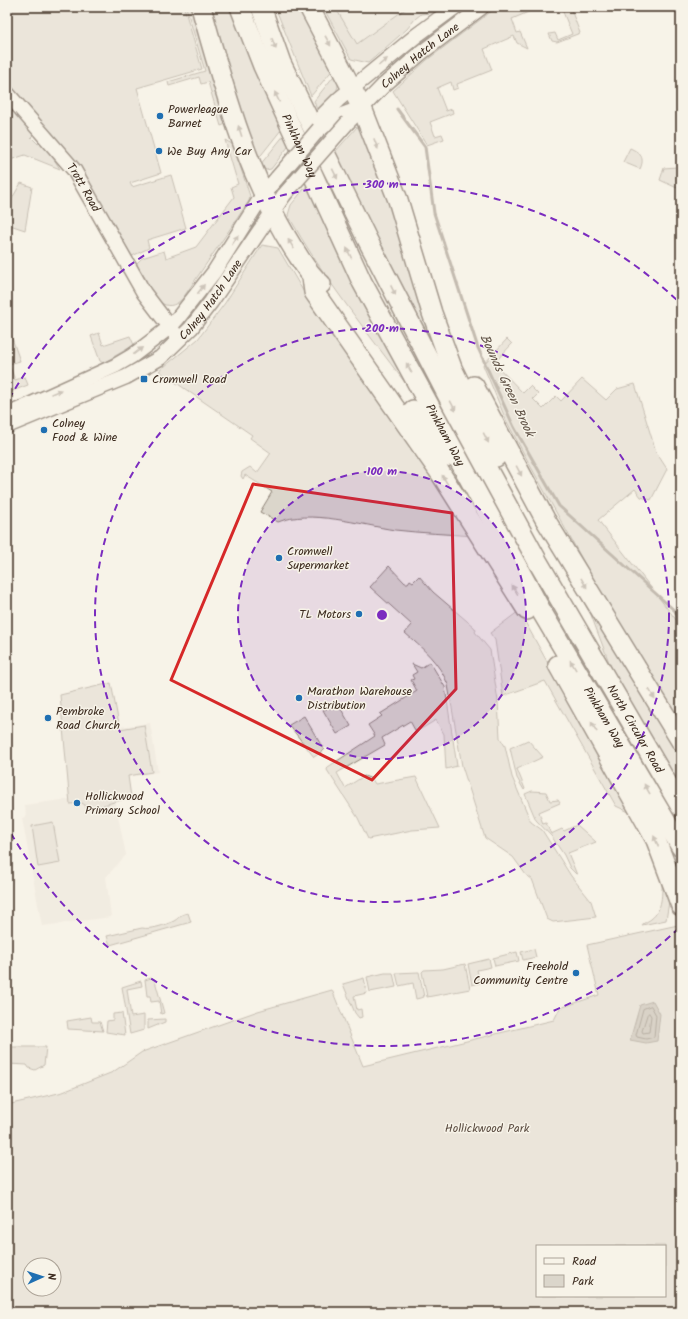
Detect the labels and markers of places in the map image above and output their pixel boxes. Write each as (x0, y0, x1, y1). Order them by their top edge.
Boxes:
place label: Powerleague Barnet (168, 100, 229, 133)
marker: Powerleague Barnet (155, 111, 165, 121)
place label: We Buy Any Car (167, 142, 252, 161)
marker: We Buy Any Car (154, 146, 164, 156)
place label: Cromwell Road (152, 370, 227, 389)
marker: Cromwell Road (139, 374, 149, 384)
place label: Colney Food & Wine (52, 414, 118, 447)
marker: Colney Food & Wine (39, 425, 49, 435)
place label: Cromwell Supermarket (287, 542, 349, 575)
marker: Cromwell Supermarket (274, 553, 284, 563)
place label: TL Motors (299, 605, 351, 624)
centre of rings (375, 608, 389, 622)
marker: TL Motors (354, 609, 364, 619)
place label: Marathon Warehouse Distribution (307, 682, 413, 715)
marker: Marathon Warehouse Distribution (294, 693, 304, 703)
place label: Pembroke Road Church (56, 702, 120, 735)
marker: Pembroke Road Church (43, 713, 53, 723)
place label: Hollickwood Primary School (85, 787, 160, 820)
marker: Hollickwood Primary School (72, 798, 82, 808)
place label: Freehold Community Centre (473, 957, 569, 990)
marker: Freehold Community Centre (571, 968, 581, 978)

